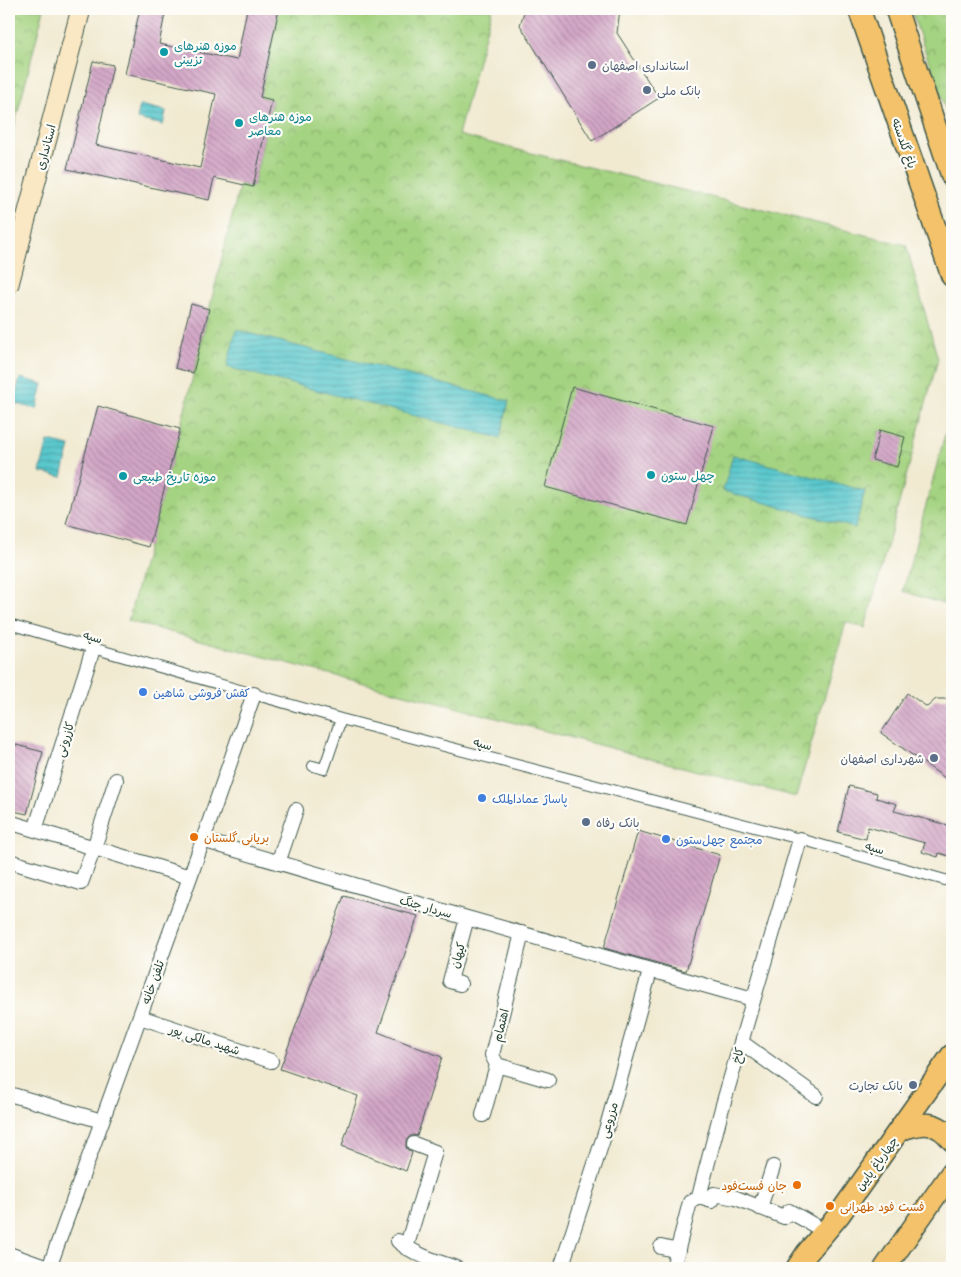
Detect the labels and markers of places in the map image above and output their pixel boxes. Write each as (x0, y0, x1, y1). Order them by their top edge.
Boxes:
place label: موزه هنرهای تزیینی (174, 37, 237, 68)
marker: موزه هنرهای تزیینی (158, 46, 170, 58)
place label: استانداری اصفهان (602, 57, 689, 73)
marker: استانداری اصفهان (586, 59, 598, 71)
place label: بانک ملی (657, 82, 701, 99)
marker: بانک ملی (641, 84, 653, 96)
place label: موزه هنرهای معاصر (248, 108, 312, 138)
marker: موزه هنرهای معاصر (233, 117, 245, 129)
place label: چهل ستون (661, 467, 715, 483)
place label: موزه تاریخ طبیعی (133, 468, 216, 486)
marker: چهل ستون (645, 469, 657, 481)
marker: موزه تاریخ طبیعی (117, 470, 129, 482)
place label: کفش فروشی شاهین (153, 684, 250, 701)
marker: کفش فروشی شاهین (137, 686, 149, 698)
place label: شهرداری اصفهان (841, 750, 924, 766)
marker: شهرداری اصفهان (928, 752, 940, 764)
place label: پاساژ عمادالملک (492, 790, 567, 807)
marker: پاساژ عمادالملک (476, 792, 488, 804)
place label: بانک رفاه (596, 814, 640, 831)
marker: بانک رفاه (580, 816, 592, 828)
place label: بریانی گلستان (204, 829, 269, 846)
marker: بریانی گلستان (188, 831, 200, 843)
place label: مجتمع چهل‌ستون (676, 831, 762, 849)
marker: مجتمع چهل‌ستون (660, 833, 672, 845)
place label: بانک تجارت (849, 1077, 903, 1094)
marker: بانک تجارت (907, 1079, 919, 1091)
place label: جان فست‌فود (722, 1177, 787, 1194)
marker: جان فست‌فود (791, 1179, 803, 1191)
place label: فست فود طهرانی (840, 1198, 925, 1215)
marker: فست فود طهرانی (824, 1200, 836, 1212)

